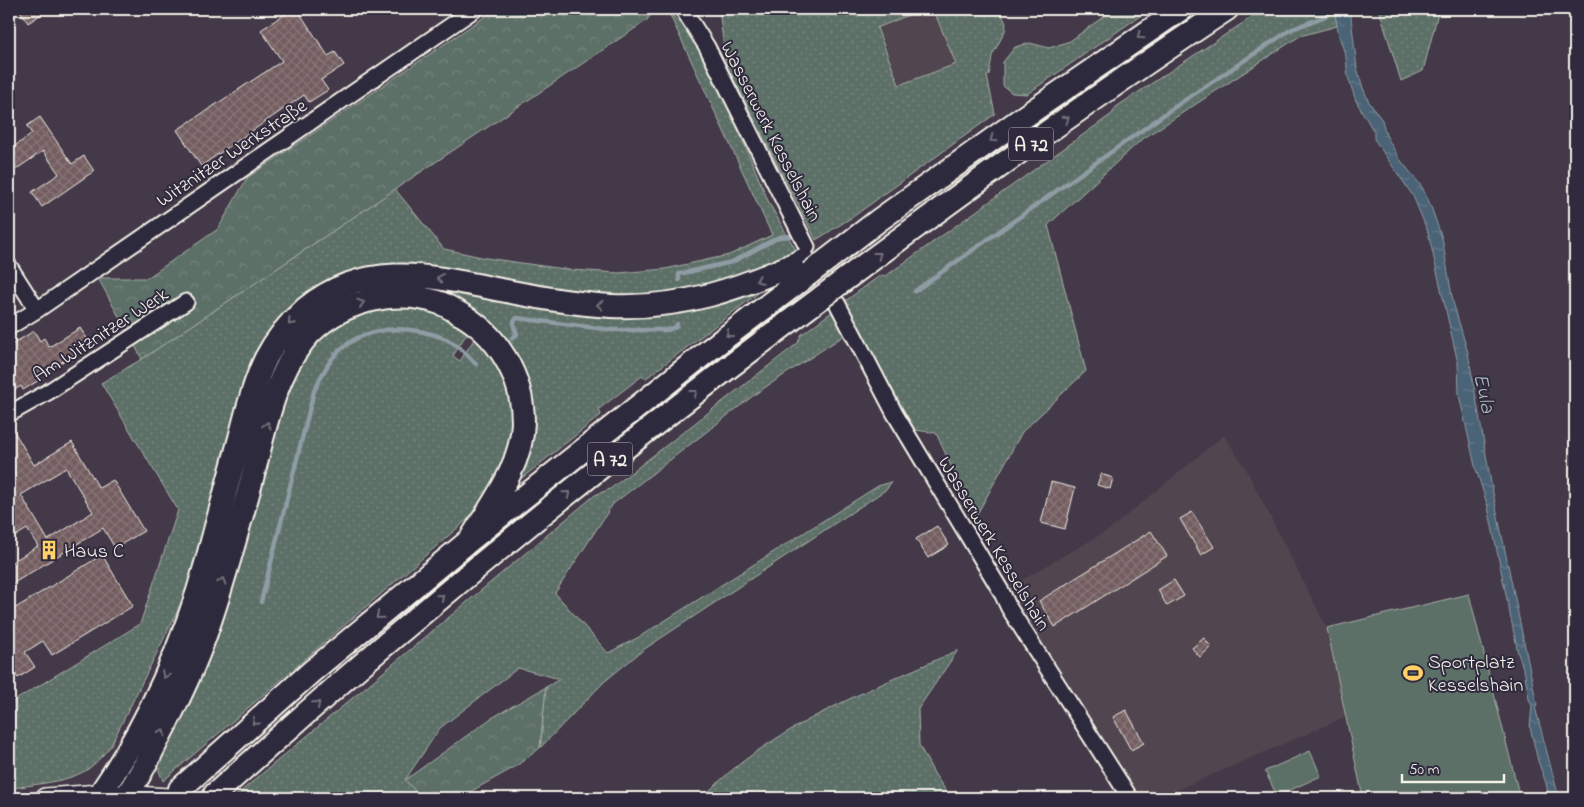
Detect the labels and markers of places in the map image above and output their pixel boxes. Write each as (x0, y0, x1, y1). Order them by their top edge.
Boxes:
place label: Haus C (64, 538, 124, 567)
building icon: Haus C (38, 539, 60, 561)
place label: Sportplatz Kesselshain (1428, 649, 1523, 701)
sports icon: Sportplatz Kesselshain (1402, 662, 1424, 684)

